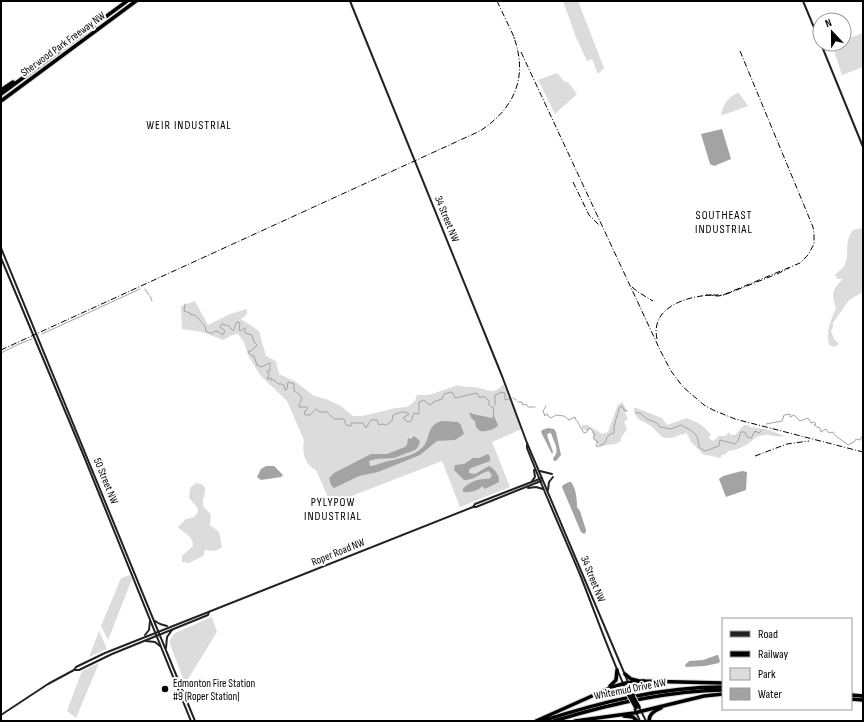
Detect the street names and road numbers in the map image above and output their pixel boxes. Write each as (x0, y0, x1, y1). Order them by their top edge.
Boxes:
street label: Sherwood Park Freeway NW (18, 9, 108, 79)
street label: 34 Street NW (432, 194, 462, 244)
street label: 50 Street NW (91, 456, 121, 506)
street label: Roper Road NW (309, 535, 367, 569)
street label: 34 Street NW (578, 554, 608, 604)
street label: Whitemud Drive NW (593, 676, 667, 702)

